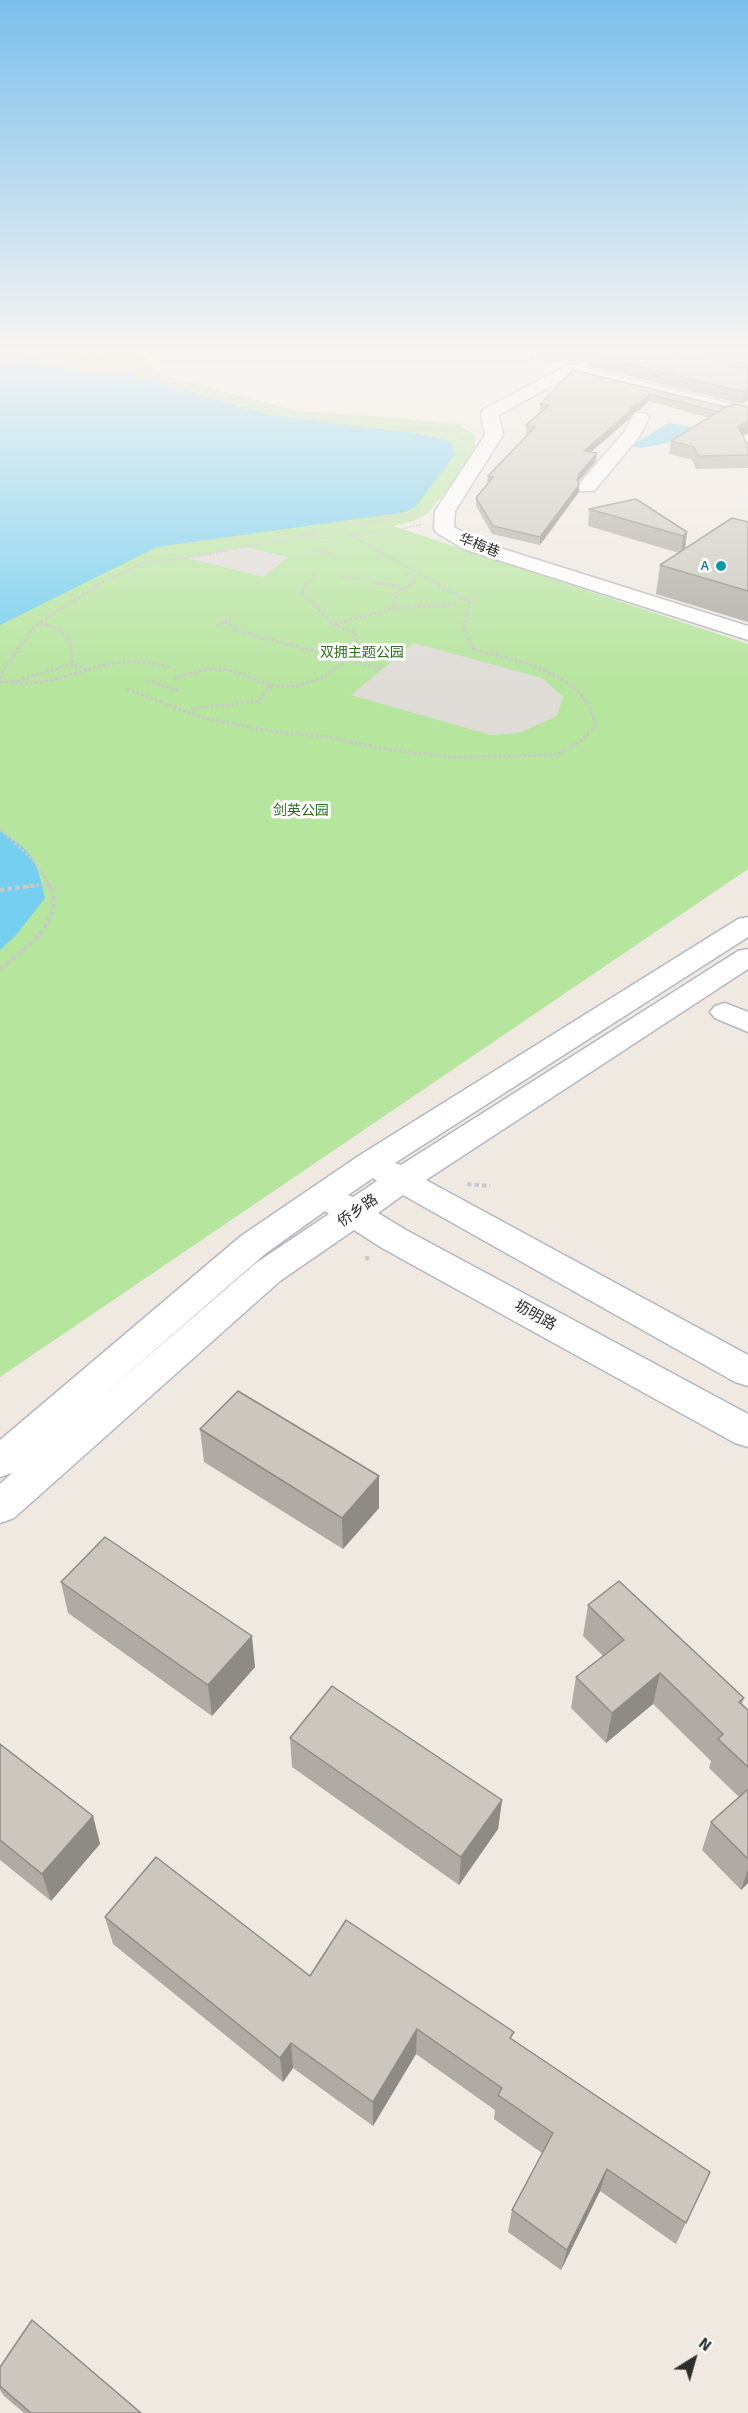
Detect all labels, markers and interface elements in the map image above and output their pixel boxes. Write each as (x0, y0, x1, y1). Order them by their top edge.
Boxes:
street label: 华梅巷 (456, 531, 502, 561)
place label: A (700, 558, 709, 574)
marker: A (714, 559, 728, 573)
park label: 双拥主题公园 (320, 645, 404, 661)
park label: 剑英公园 (273, 803, 329, 819)
street label: 侨乡路 (334, 1191, 382, 1231)
street label: 坜明路 (511, 1297, 559, 1335)
north arrow (664, 2329, 724, 2389)
text: N (694, 2333, 715, 2356)

